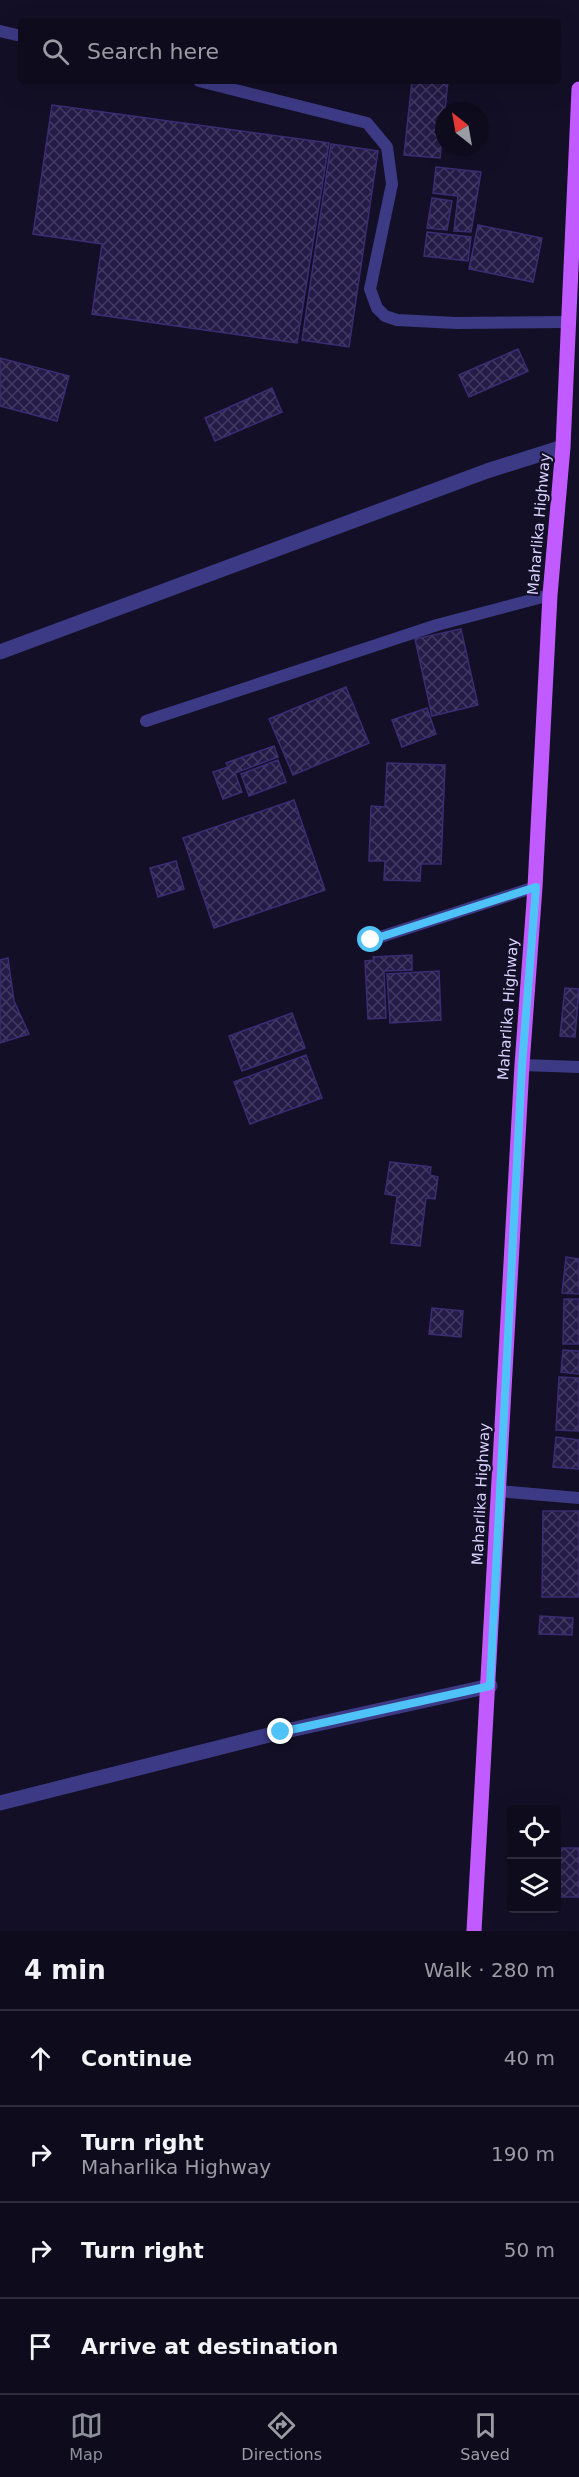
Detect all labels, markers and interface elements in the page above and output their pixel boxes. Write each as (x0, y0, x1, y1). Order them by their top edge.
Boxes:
search box (18, 18, 561, 84)
icon: search (39, 35, 72, 68)
text: Search here (87, 39, 219, 64)
north arrow (435, 102, 489, 156)
street label: Maharlika Highway (524, 452, 554, 596)
route start (357, 926, 383, 952)
street label: Maharlika Highway (494, 937, 522, 1081)
street label: Maharlika Highway (468, 1422, 494, 1566)
route end (267, 1718, 293, 1744)
map controls (507, 1805, 561, 1913)
button: locate (507, 1805, 561, 1859)
button: layers (507, 1859, 561, 1913)
text: 4 min (24, 1955, 106, 1985)
text: Walk · 280 m (424, 1958, 555, 1982)
icon: ahead (24, 2042, 57, 2075)
text: Continue (81, 2046, 192, 2071)
text: 40 m (504, 2046, 555, 2070)
text: Turn right (81, 2130, 204, 2155)
icon: right (24, 2138, 57, 2171)
text: 190 m (491, 2142, 555, 2166)
text: Maharlika Highway (81, 2155, 271, 2179)
icon: right (24, 2234, 57, 2267)
text: Turn right (81, 2238, 204, 2263)
text: 50 m (504, 2238, 555, 2262)
icon: arrive (24, 2330, 57, 2363)
text: Arrive at destination (81, 2334, 338, 2359)
tab: Map (69, 2409, 103, 2464)
tab: Directions (241, 2409, 322, 2464)
tab: Saved (460, 2409, 510, 2464)

